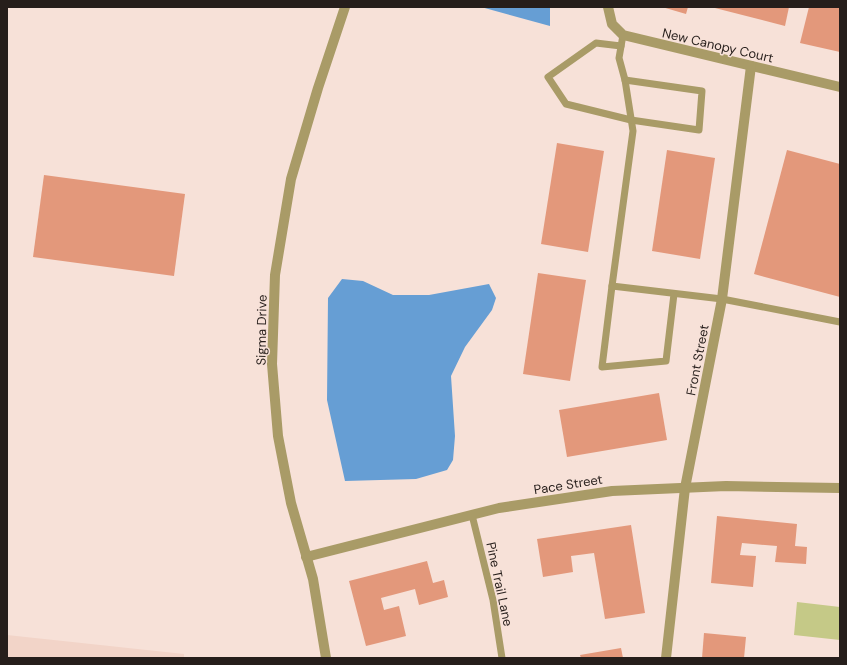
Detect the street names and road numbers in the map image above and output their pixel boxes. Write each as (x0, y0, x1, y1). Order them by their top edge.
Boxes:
street label: New Canopy Court (661, 24, 775, 67)
street label: Sigma Drive (252, 294, 271, 366)
street label: Front Street (682, 323, 713, 397)
street label: Pace Street (532, 471, 604, 498)
street label: Pine Trail Lane (482, 540, 517, 628)

